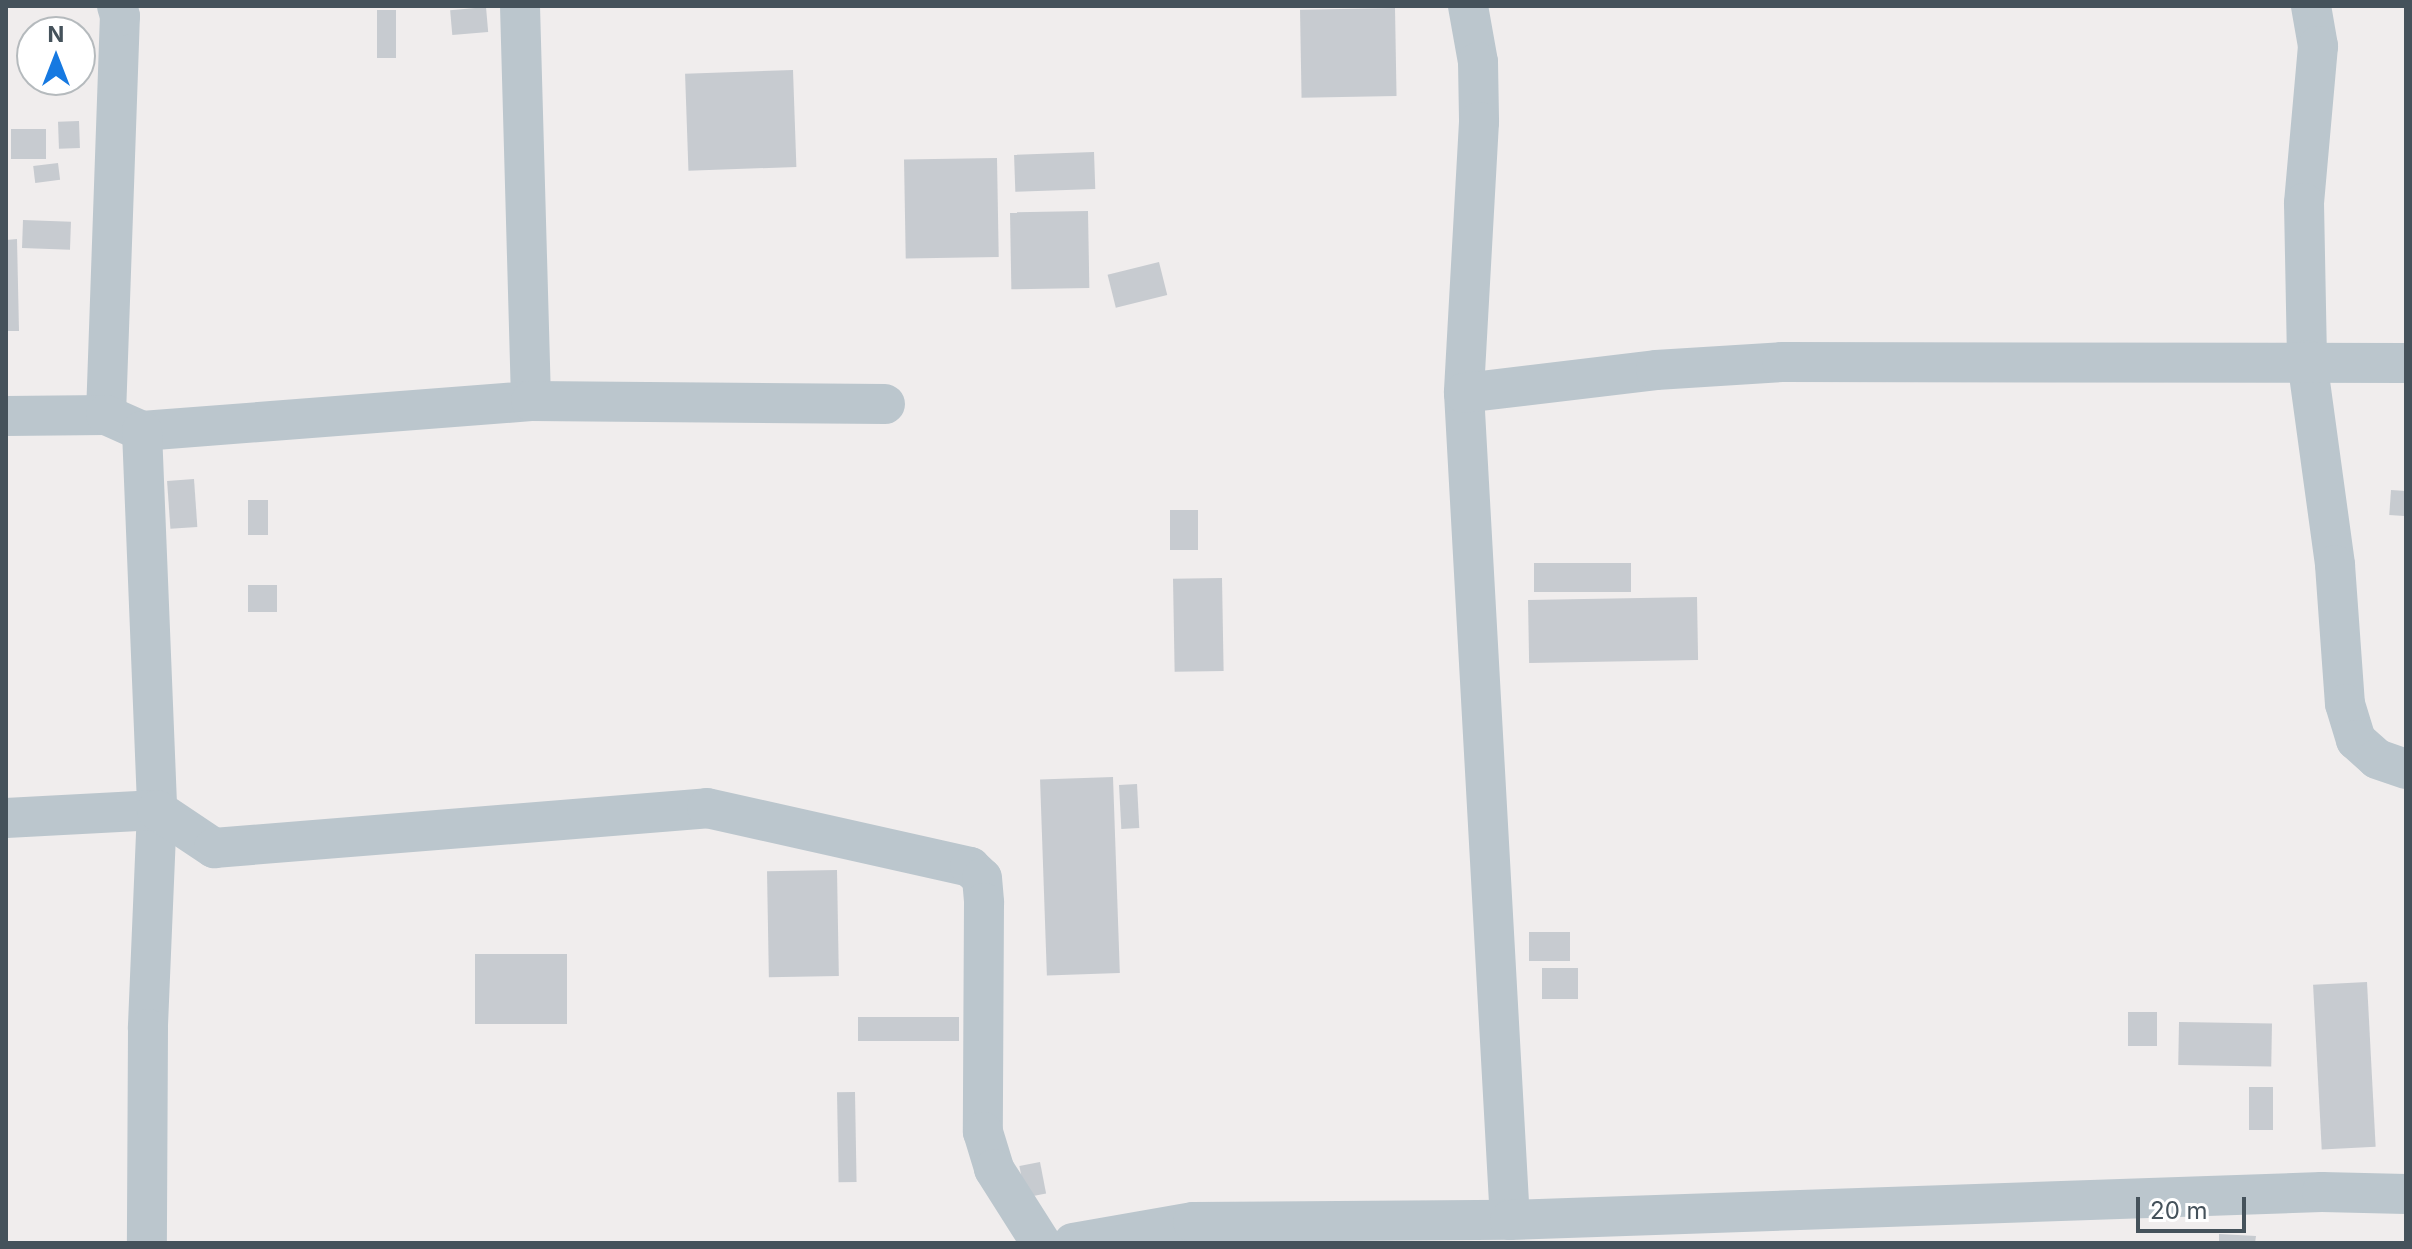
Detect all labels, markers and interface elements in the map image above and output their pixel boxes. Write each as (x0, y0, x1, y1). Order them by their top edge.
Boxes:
north arrow (16, 16, 96, 96)
text: N (48, 21, 64, 47)
scale bar (2140, 1181, 2250, 1231)
text: 20 m (2150, 1196, 2208, 1225)

